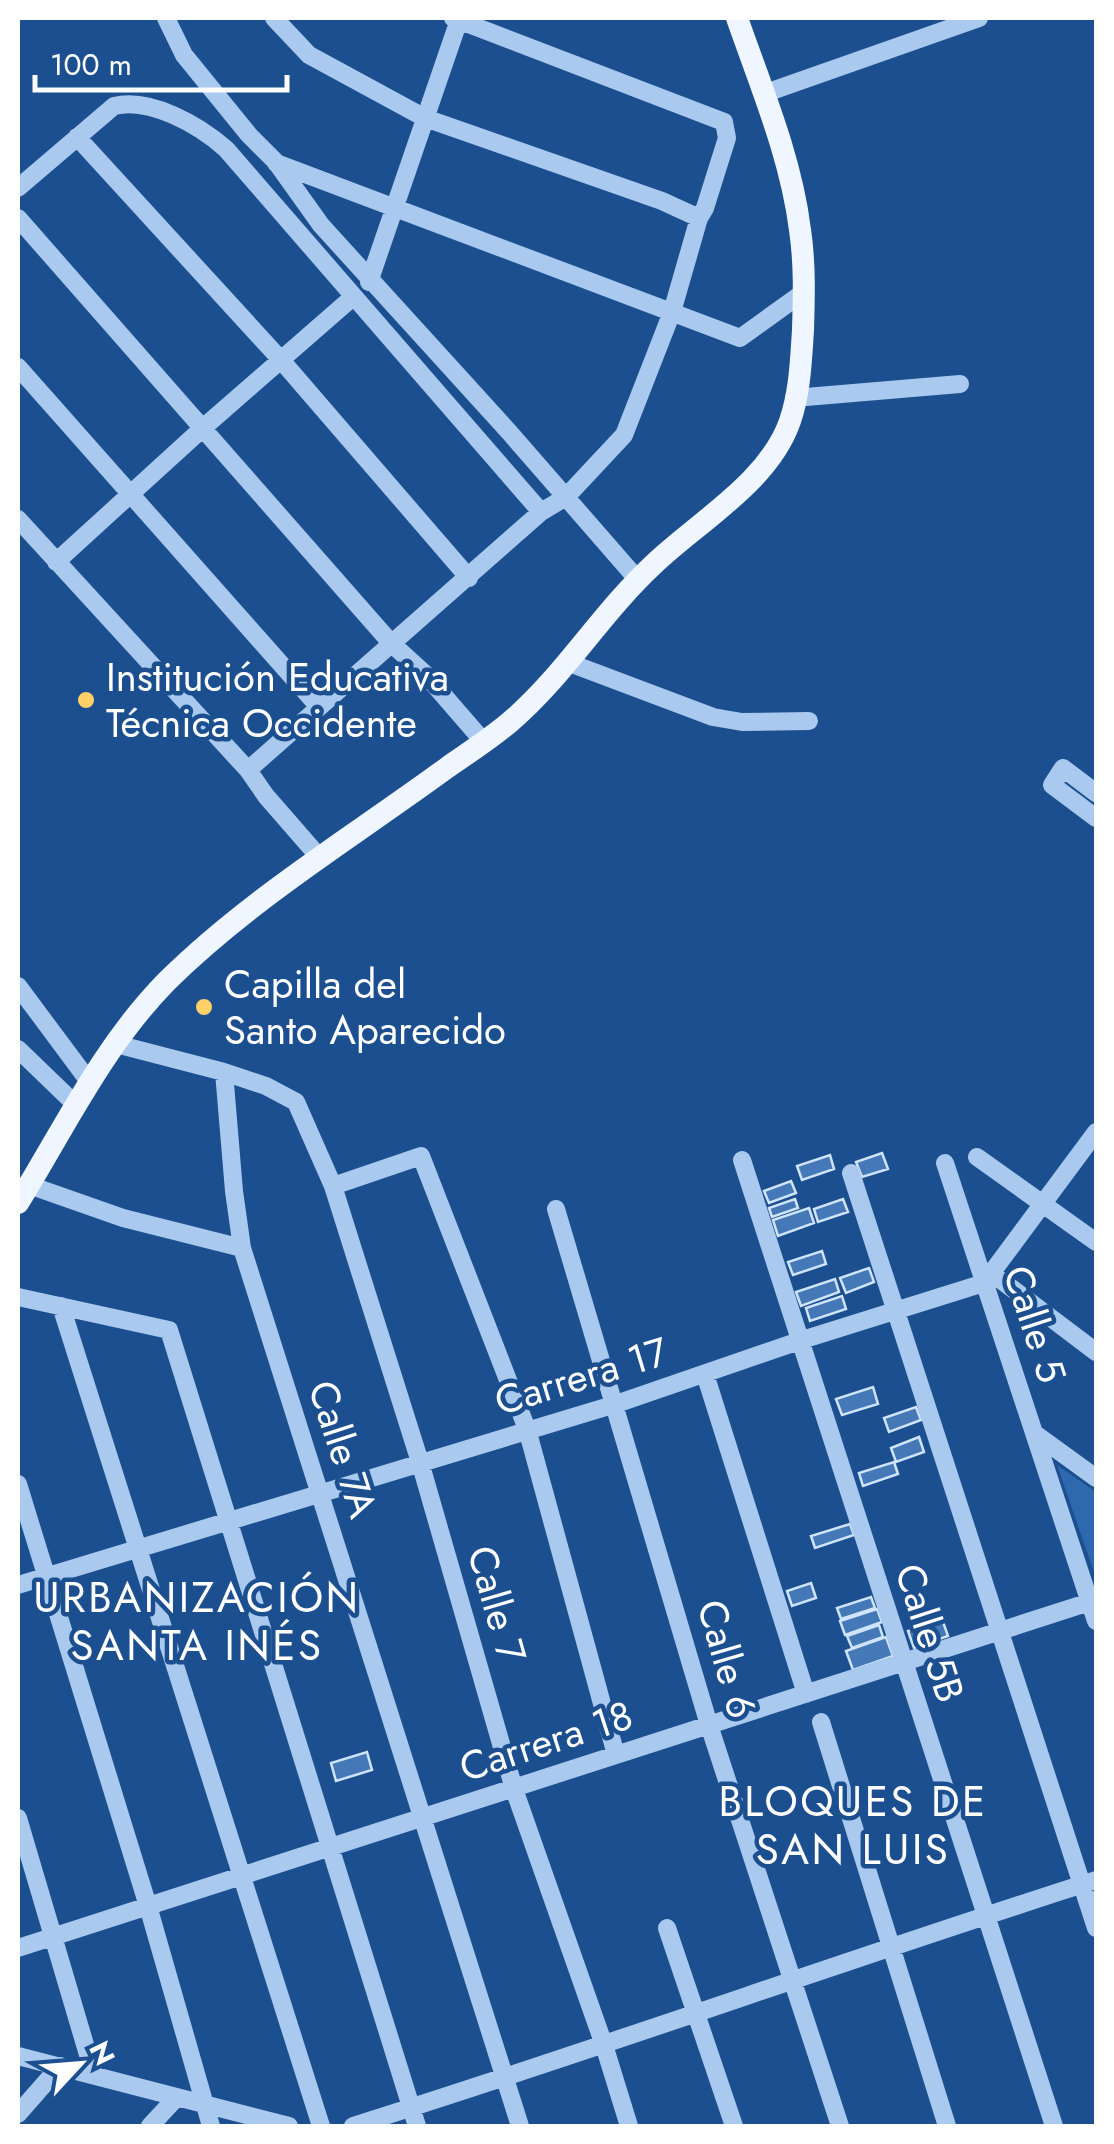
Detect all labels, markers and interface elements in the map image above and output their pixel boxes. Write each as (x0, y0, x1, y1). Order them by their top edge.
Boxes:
scale bar (35, 30, 288, 92)
text: 100 m (50, 43, 132, 86)
place label: Institución Educativa Técnica Occidente (106, 648, 449, 752)
marker: Institución Educativa Técnica Occidente (75, 689, 97, 711)
place label: Capilla del Santo Aparecido (224, 955, 506, 1059)
marker: Capilla del Santo Aparecido (193, 996, 215, 1018)
street label: Calle 5 (989, 1258, 1081, 1390)
street label: Carrera 17 (487, 1322, 675, 1430)
street label: Calle 7A (294, 1373, 393, 1526)
street label: Calle 7 (453, 1539, 541, 1669)
street label: Calle 5B (880, 1556, 980, 1710)
district label: URBANIZACIÓN SANTA INÉS (33, 1567, 361, 1676)
street label: Calle 6 (682, 1593, 772, 1725)
street label: Carrera 18 (452, 1686, 640, 1796)
district label: BLOQUES DE SAN LUIS (718, 1771, 988, 1880)
north arrow (30, 2014, 130, 2114)
text: N (79, 2034, 125, 2072)

